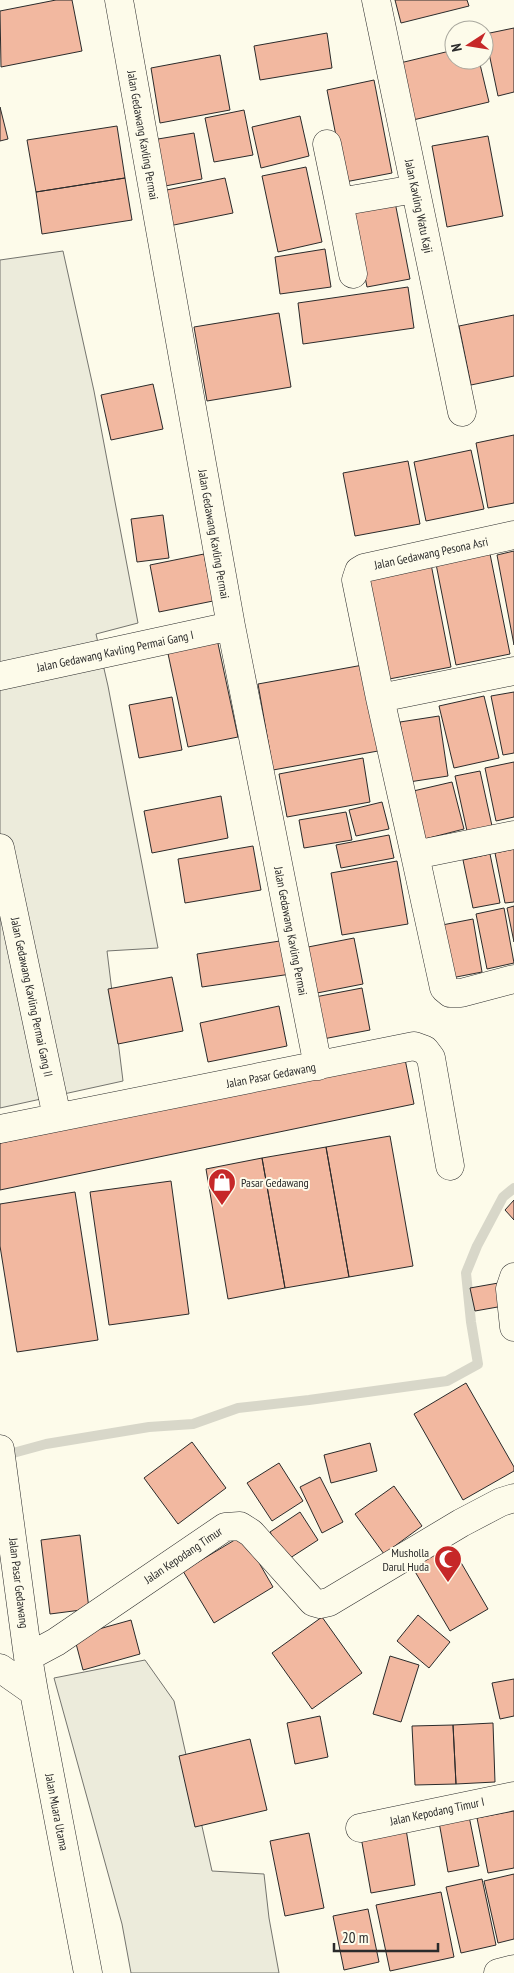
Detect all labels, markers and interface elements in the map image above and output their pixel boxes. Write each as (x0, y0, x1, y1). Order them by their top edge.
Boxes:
north arrow (444, 20, 494, 70)
text: N (447, 42, 466, 53)
street label: Jalan Gedawang Kavling Permai (124, 68, 162, 201)
street label: Jalan Kavling Watu Kaji (402, 157, 436, 254)
street label: Jalan Gedawang Kavling Permai (195, 467, 233, 600)
street label: Jalan Gedawang Pesona Asri (372, 534, 489, 573)
street label: Jalan Gedawang Kavling Permai Gang I (34, 627, 195, 675)
street label: Jalan Gedawang Kavling Permai (271, 864, 311, 997)
street label: Jalan Gedawang Kavling Permai Gang II (8, 915, 56, 1078)
street label: Jalan Pasar Gedawang (224, 1059, 317, 1091)
shop icon: Pasar Gedawang (207, 1167, 237, 1206)
place label: Pasar Gedawang (241, 1175, 309, 1190)
street label: Jalan Kepodang Timur (140, 1523, 225, 1587)
street label: Jalan Pasar Gedawang (6, 1536, 32, 1629)
mosque icon: Musholla Darul Huda (433, 1544, 463, 1583)
place label: Musholla Darul Huda (382, 1545, 429, 1574)
street label: Jalan Muara Utama (42, 1771, 72, 1852)
street label: Jalan Kepodang Timur I (387, 1794, 486, 1829)
scale bar (334, 1920, 438, 1952)
text: 20 m (342, 1928, 368, 1947)

